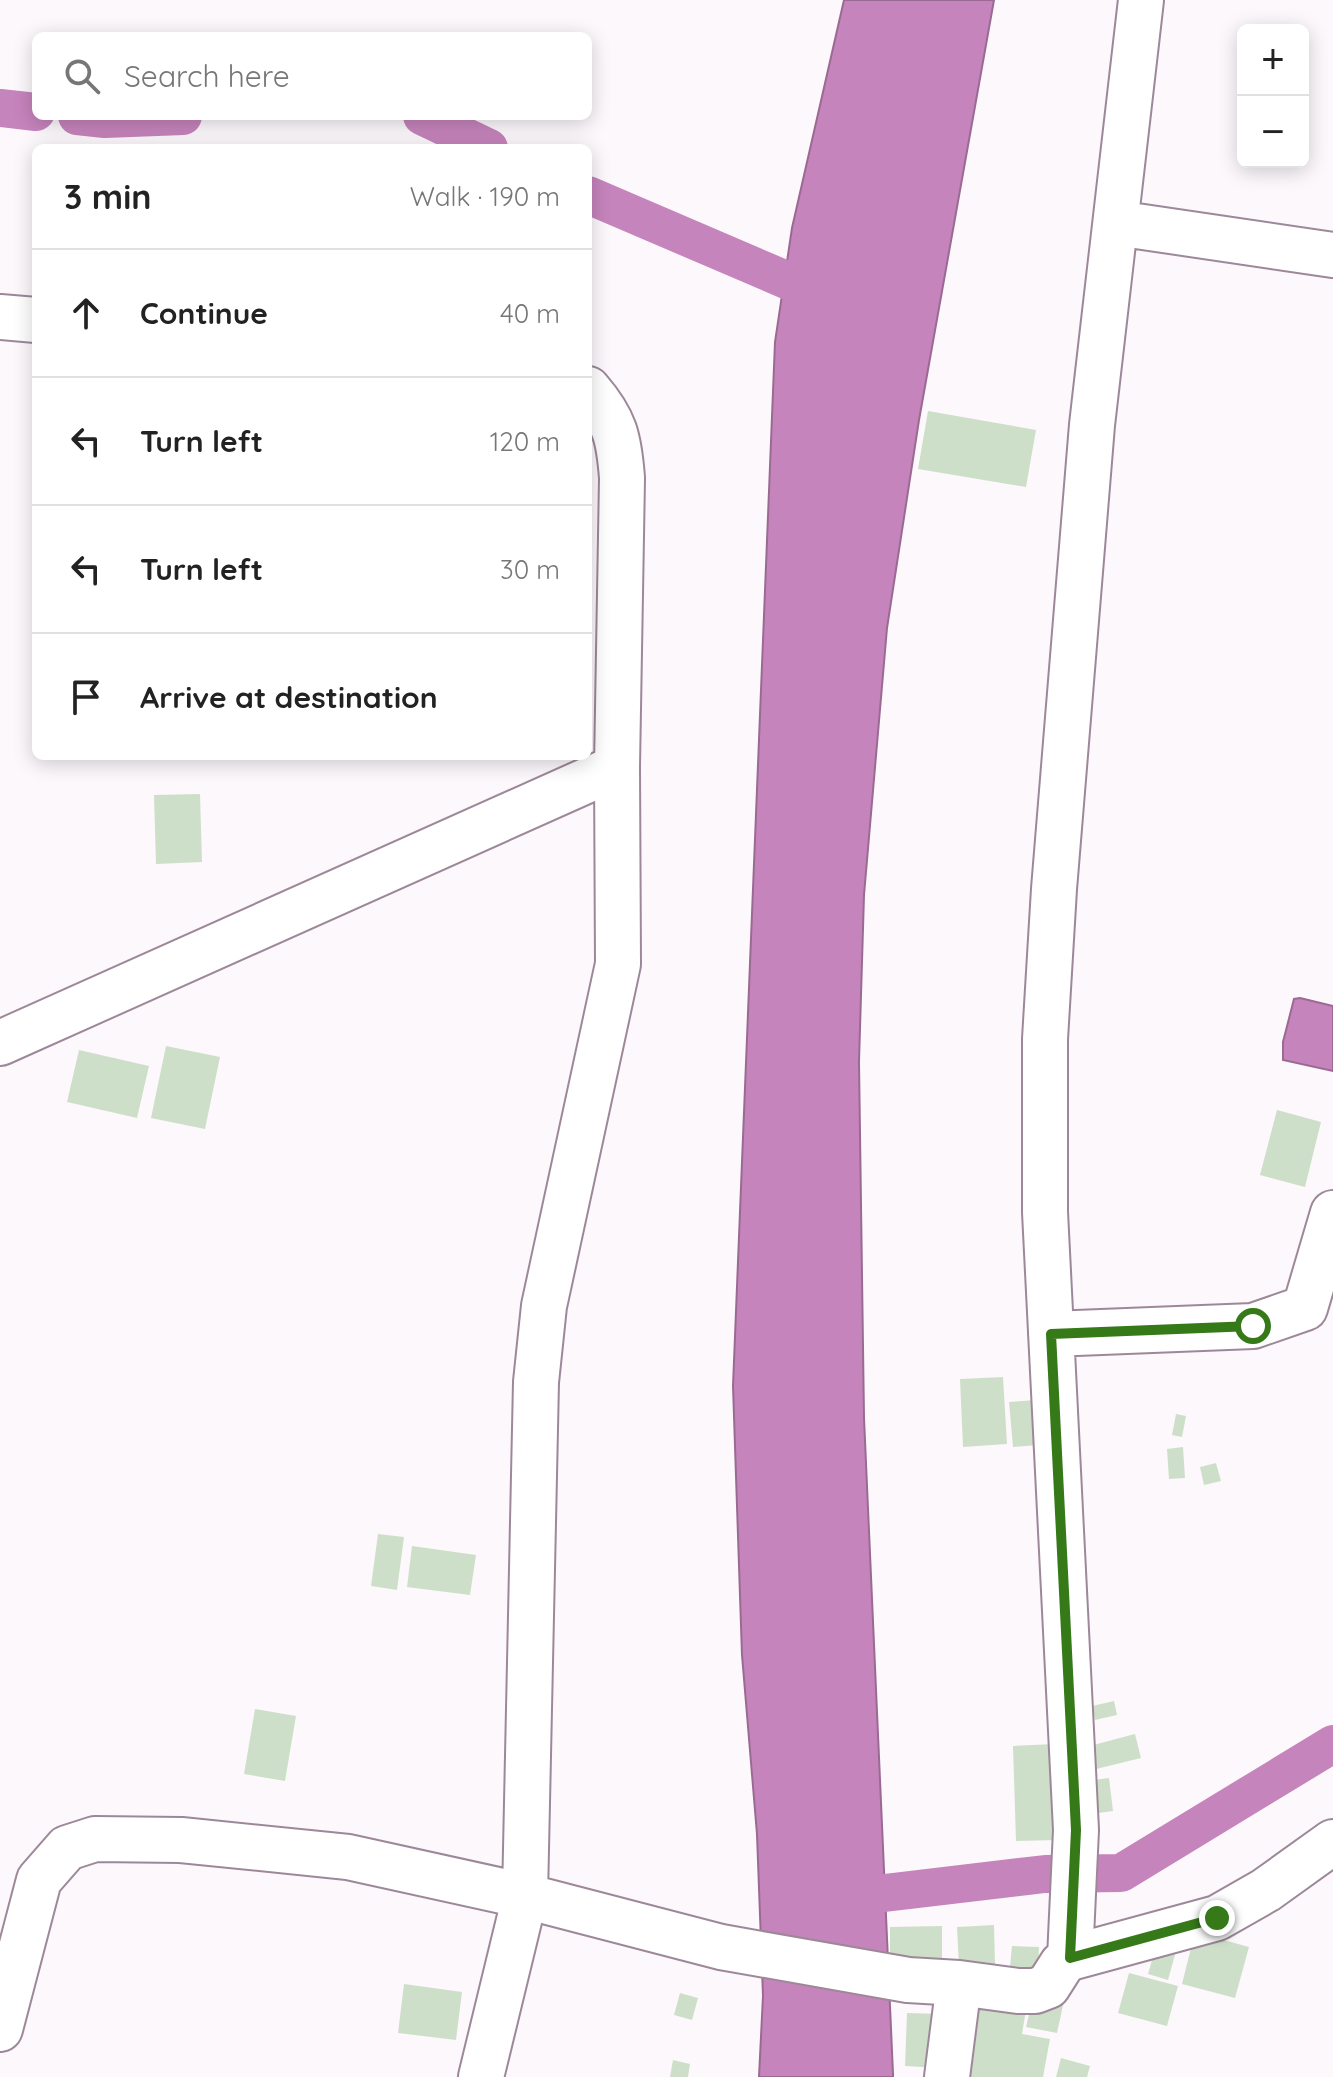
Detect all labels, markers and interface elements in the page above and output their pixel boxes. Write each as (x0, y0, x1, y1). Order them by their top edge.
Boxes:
map controls (1237, 24, 1309, 168)
button: + (1237, 24, 1309, 96)
search box (32, 32, 592, 120)
icon: search (60, 54, 104, 98)
text: Search here (124, 57, 290, 95)
button: − (1237, 96, 1309, 168)
text: 3 min (64, 175, 151, 218)
text: Walk · 190 m (410, 180, 560, 213)
icon: ahead (64, 291, 108, 335)
text: Continue (140, 294, 268, 332)
text: 40 m (500, 297, 560, 330)
icon: left (64, 419, 108, 463)
text: Turn left (140, 422, 263, 460)
text: 120 m (490, 425, 560, 458)
icon: left (64, 547, 108, 591)
text: Turn left (140, 550, 263, 588)
text: 30 m (500, 553, 560, 586)
icon: arrive (64, 675, 108, 719)
text: Arrive at destination (140, 678, 438, 716)
route start (1235, 1308, 1271, 1344)
route end (1199, 1900, 1235, 1936)

